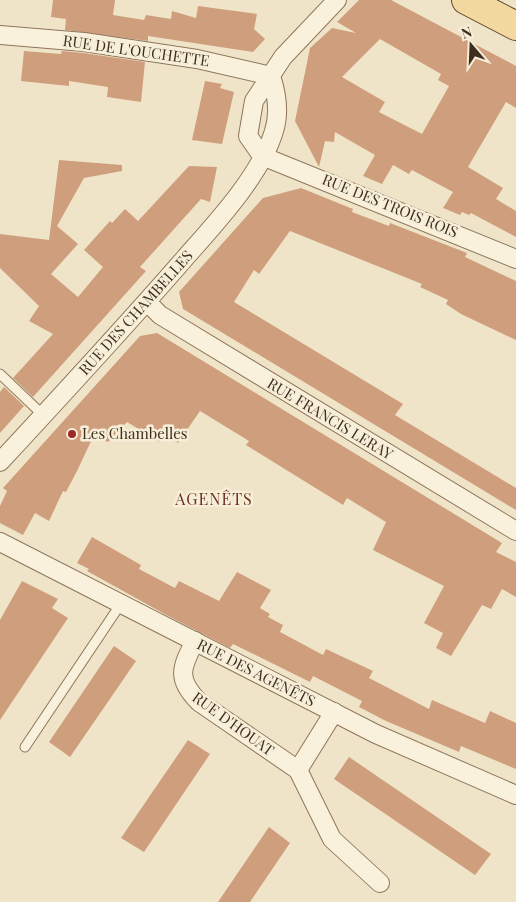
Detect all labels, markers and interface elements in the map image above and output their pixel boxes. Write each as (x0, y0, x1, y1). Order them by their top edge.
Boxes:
north arrow (446, 20, 496, 70)
text: N (459, 22, 474, 43)
street label: RUE DE L'OUCHETTE (62, 30, 211, 70)
street label: RUE DES TROIS ROIS (319, 169, 461, 241)
street label: RUE DES CHAMBELLES (74, 246, 197, 379)
street label: RUE FRANCIS LERAY (264, 373, 397, 464)
place label: Les Chambelles (82, 423, 188, 443)
marker: Les Chambelles (66, 428, 78, 440)
district label: AGENÊTS (174, 488, 253, 509)
street label: RUE DES AGENÊTS (194, 634, 319, 711)
street label: RUE D'HOUAT (189, 687, 278, 760)

